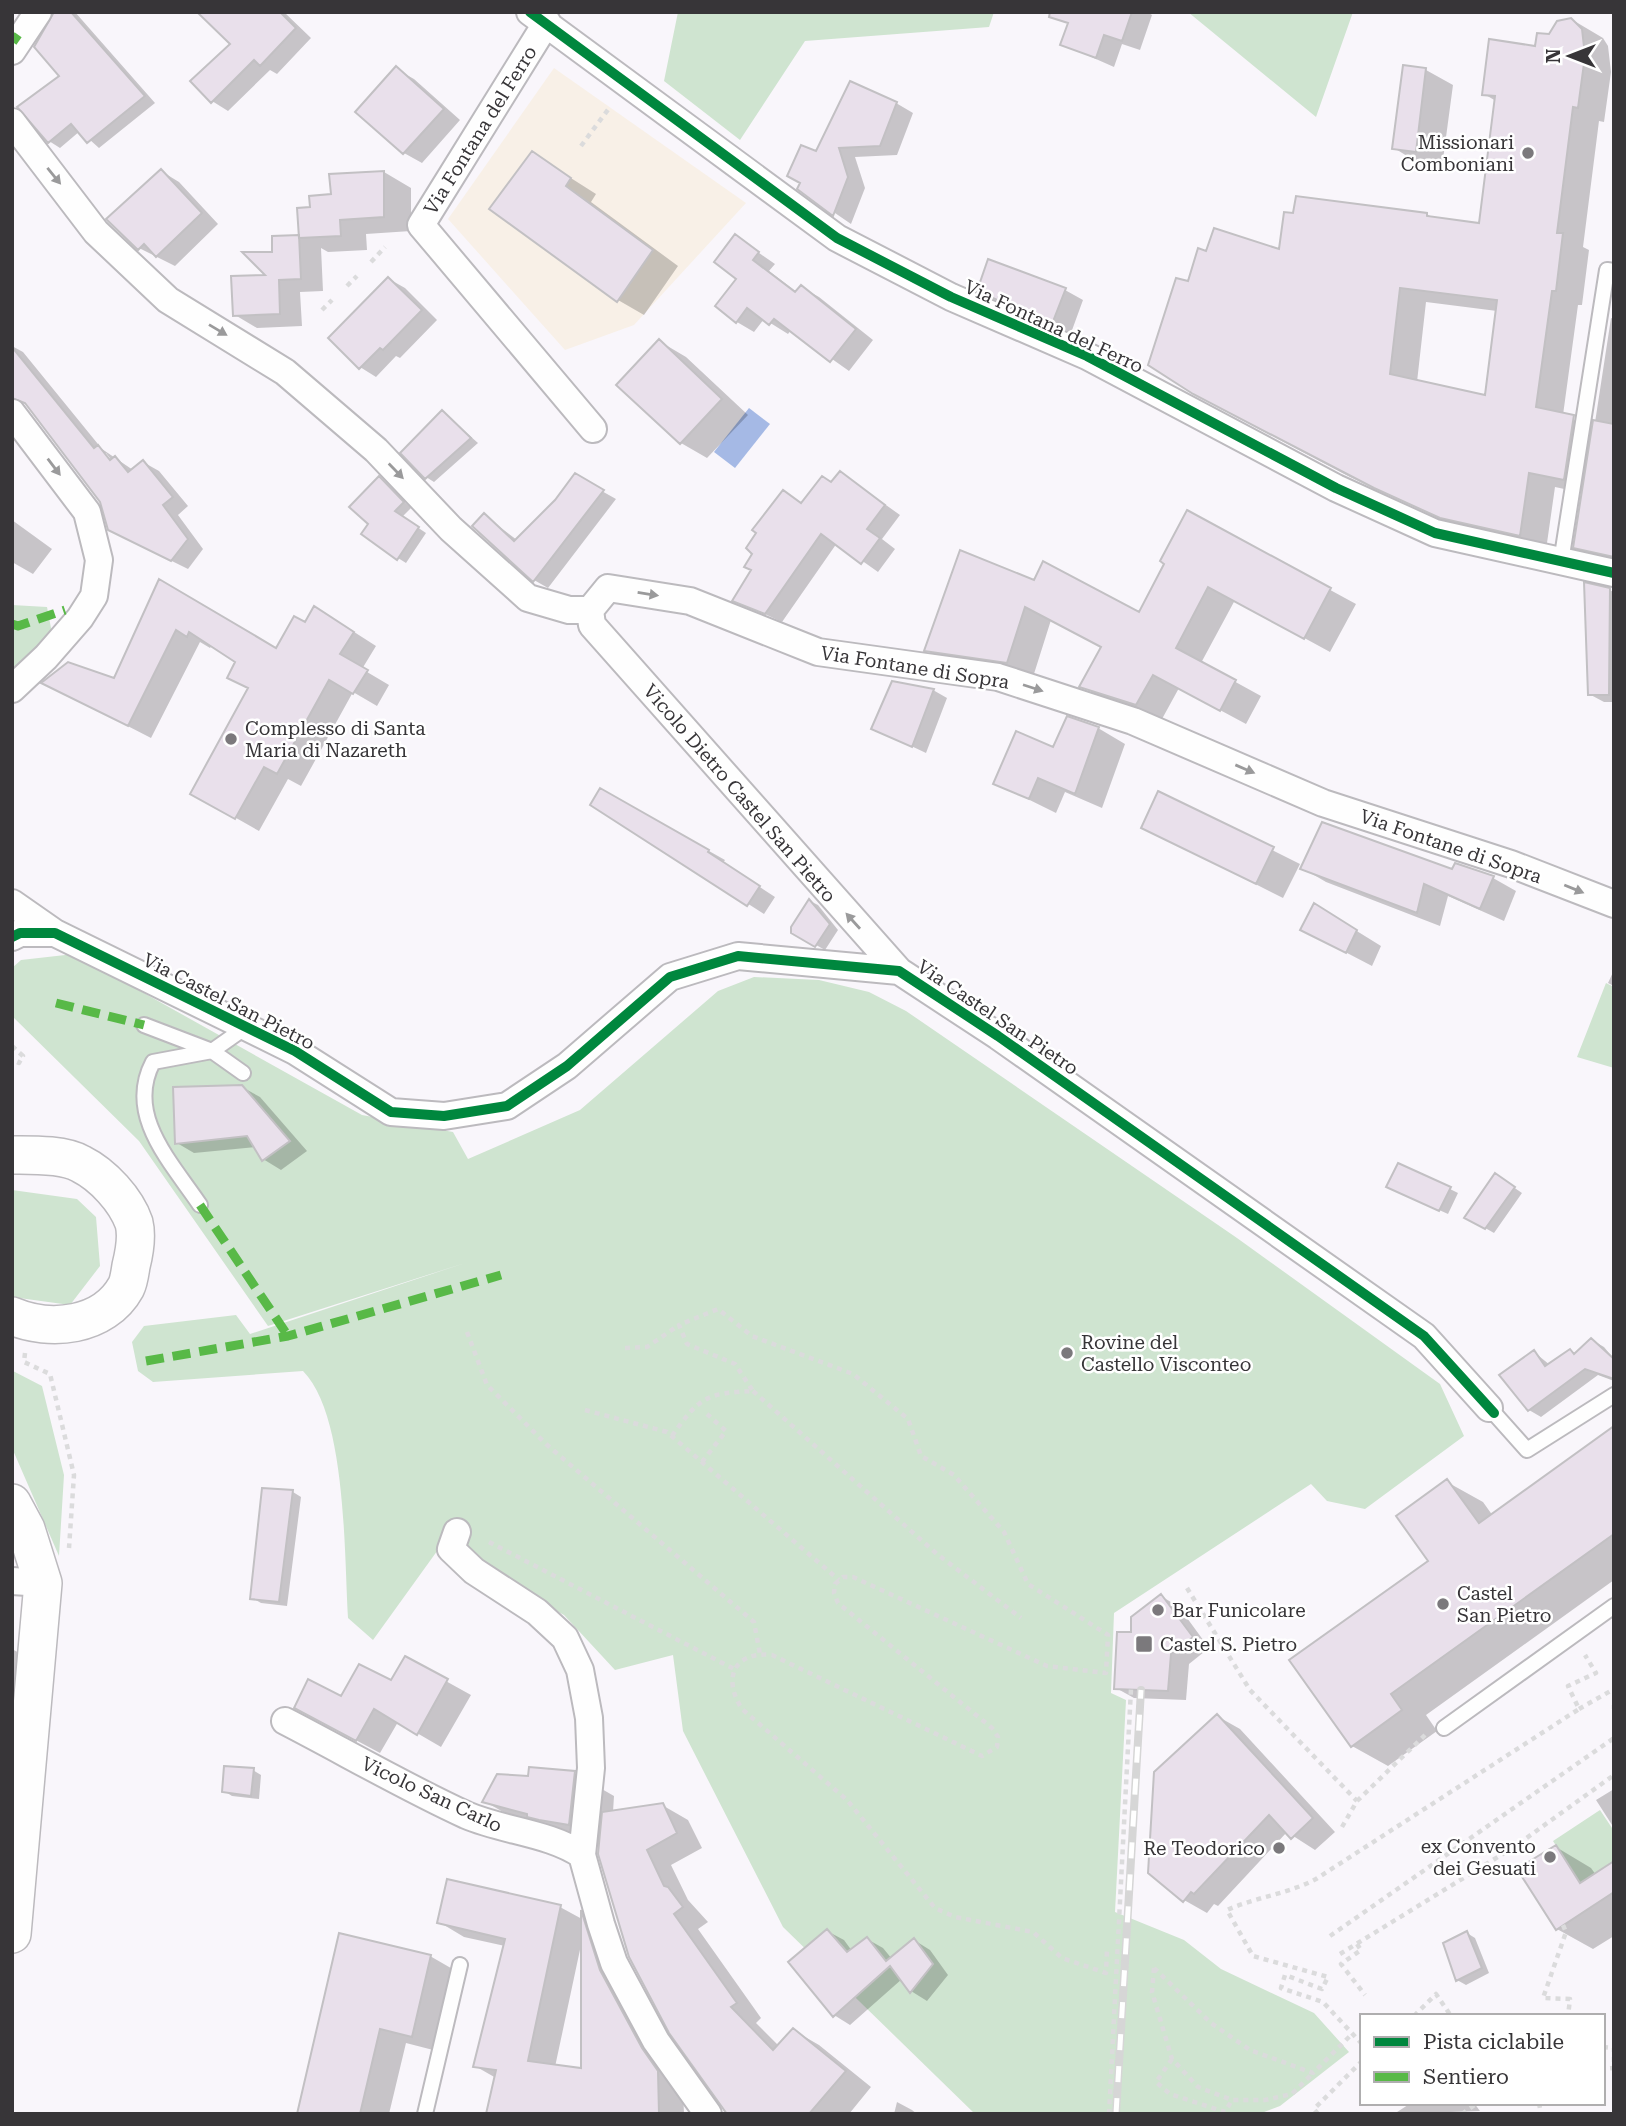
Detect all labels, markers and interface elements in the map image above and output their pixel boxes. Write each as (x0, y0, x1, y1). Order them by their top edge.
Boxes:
north arrow (1535, 21, 1605, 91)
street label: Via Fontana del Ferro (419, 42, 542, 219)
text: N (1542, 48, 1565, 63)
place label: Missionari Comboniani (1401, 131, 1514, 176)
marker: Missionari Comboniani (1520, 145, 1536, 161)
one-way arrow (46, 167, 61, 184)
street label: Via Fontana del Ferro (961, 275, 1147, 378)
one-way arrow (208, 324, 227, 337)
one-way arrow (46, 458, 61, 476)
one-way arrow (387, 462, 403, 479)
one-way arrow (637, 589, 659, 600)
street label: Via Fontane di Sopra (819, 641, 1012, 694)
street label: Vicolo Dietro Castel San Pietro (639, 680, 841, 907)
one-way arrow (1023, 683, 1044, 694)
place label: Complesso di Santa Maria di Nazareth (245, 717, 426, 762)
marker: Complesso di Santa Maria di Nazareth (223, 731, 239, 747)
one-way arrow (1235, 764, 1256, 775)
street label: Via Fontane di Sopra (1357, 805, 1545, 889)
one-way arrow (1564, 883, 1585, 894)
one-way arrow (845, 912, 861, 930)
street label: Via Castel San Pietro (139, 948, 318, 1055)
street label: Via Castel San Pietro (913, 955, 1083, 1080)
place label: Rovine del Castello Visconteo (1081, 1331, 1251, 1376)
marker: Rovine del Castello Visconteo (1059, 1345, 1075, 1361)
place label: Castel San Pietro (1457, 1582, 1551, 1627)
marker: Castel San Pietro (1435, 1596, 1451, 1612)
place label: Bar Funicolare (1172, 1599, 1306, 1622)
marker: Bar Funicolare (1150, 1602, 1166, 1618)
place label: Castel S. Pietro (1160, 1633, 1297, 1656)
marker: Castel S. Pietro (1134, 1634, 1154, 1654)
street label: Vicolo San Carlo (358, 1752, 506, 1837)
place label: ex Convento dei Gesuati (1421, 1835, 1536, 1880)
place label: Re Teodorico (1143, 1837, 1265, 1860)
marker: Re Teodorico (1271, 1840, 1287, 1856)
marker: ex Convento dei Gesuati (1542, 1849, 1558, 1865)
legend (1360, 2014, 1605, 2105)
text: Pista ciclabile (1423, 2030, 1564, 2054)
text: Sentiero (1423, 2065, 1509, 2089)

